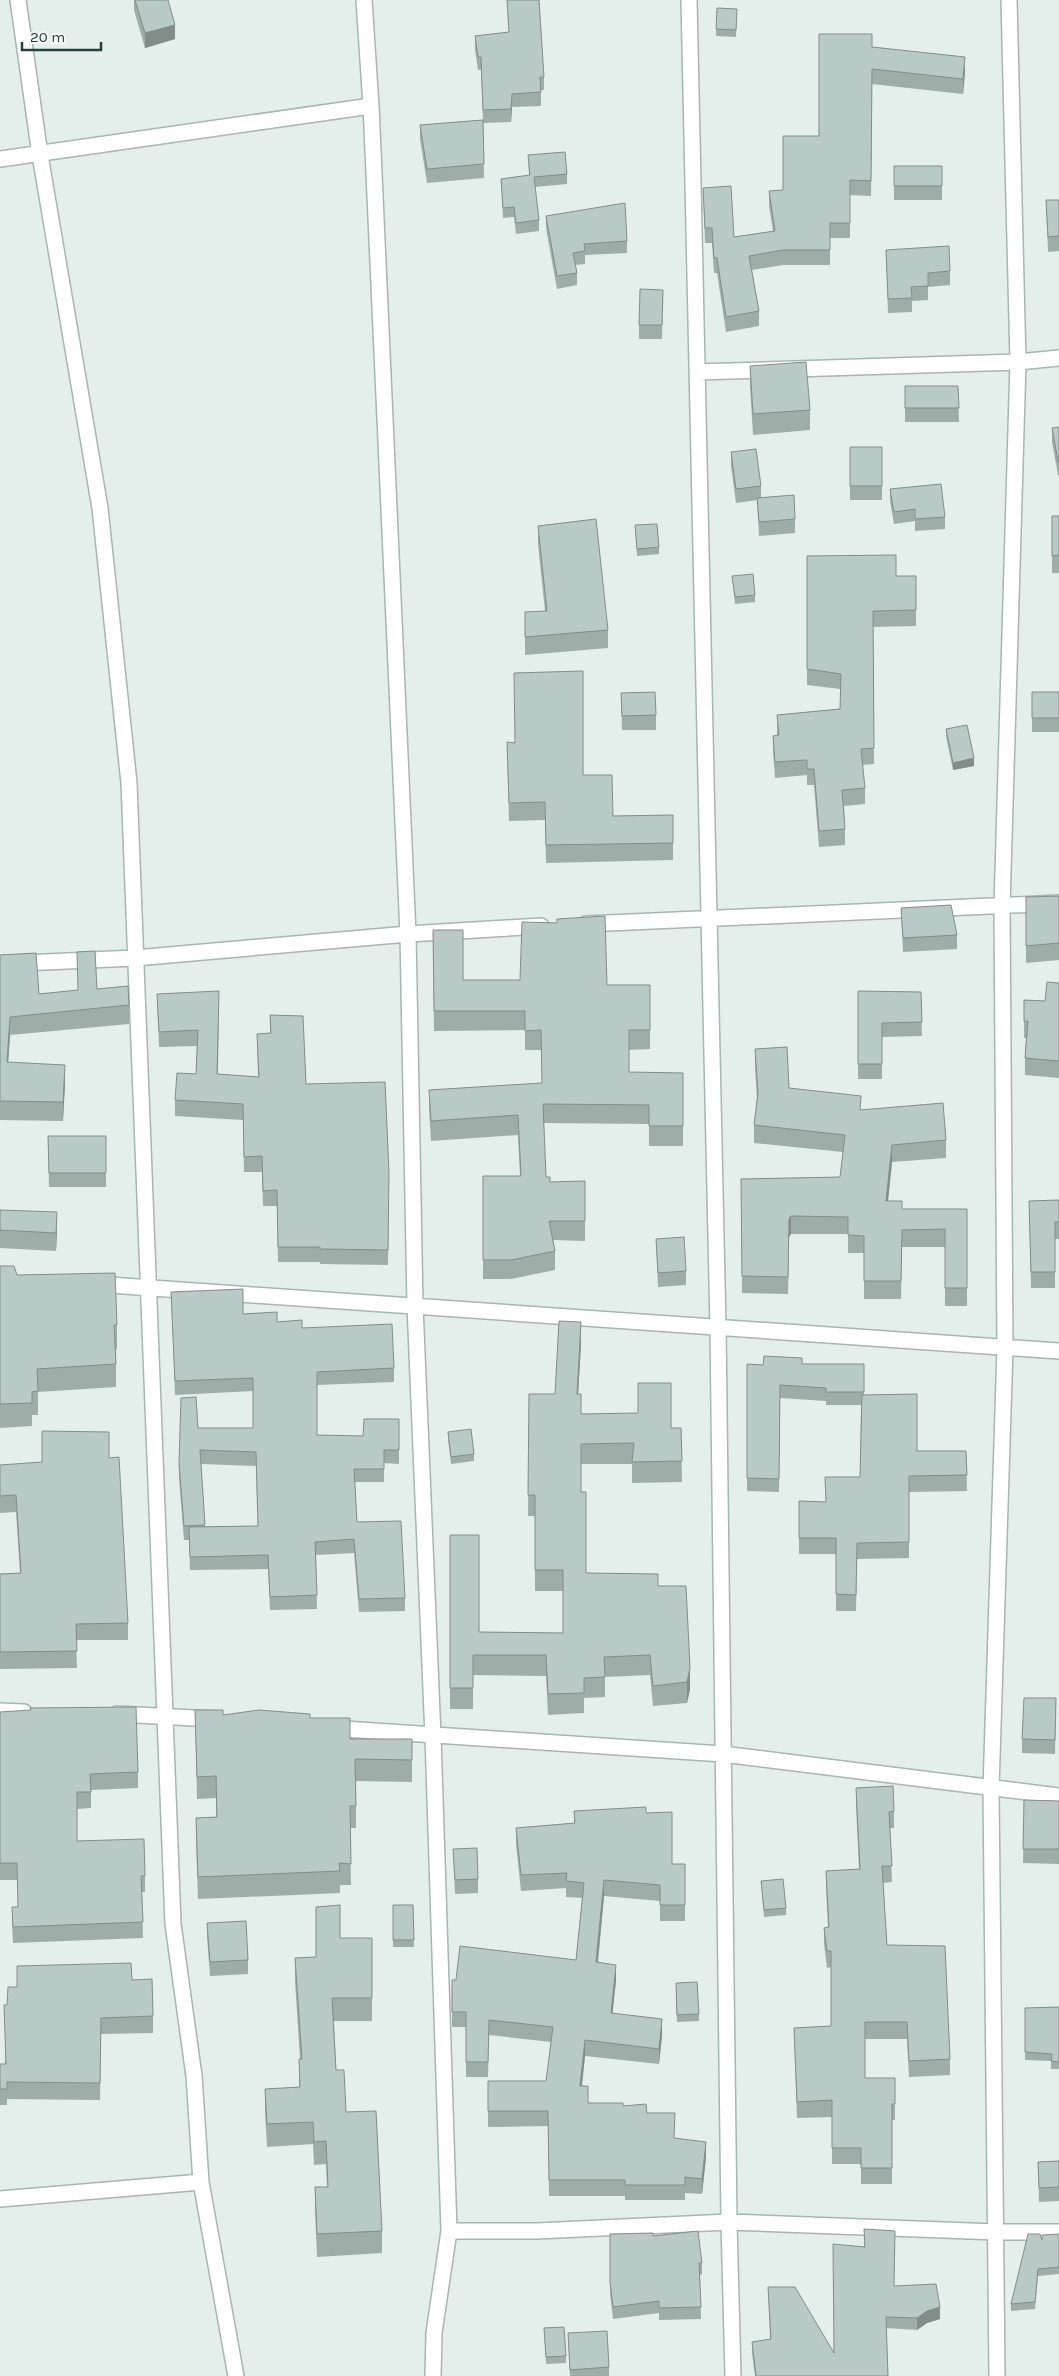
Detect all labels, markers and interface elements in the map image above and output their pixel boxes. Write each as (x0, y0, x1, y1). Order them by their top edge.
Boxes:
scale bar (22, 20, 101, 52)
text: 20 m (30, 28, 65, 46)

